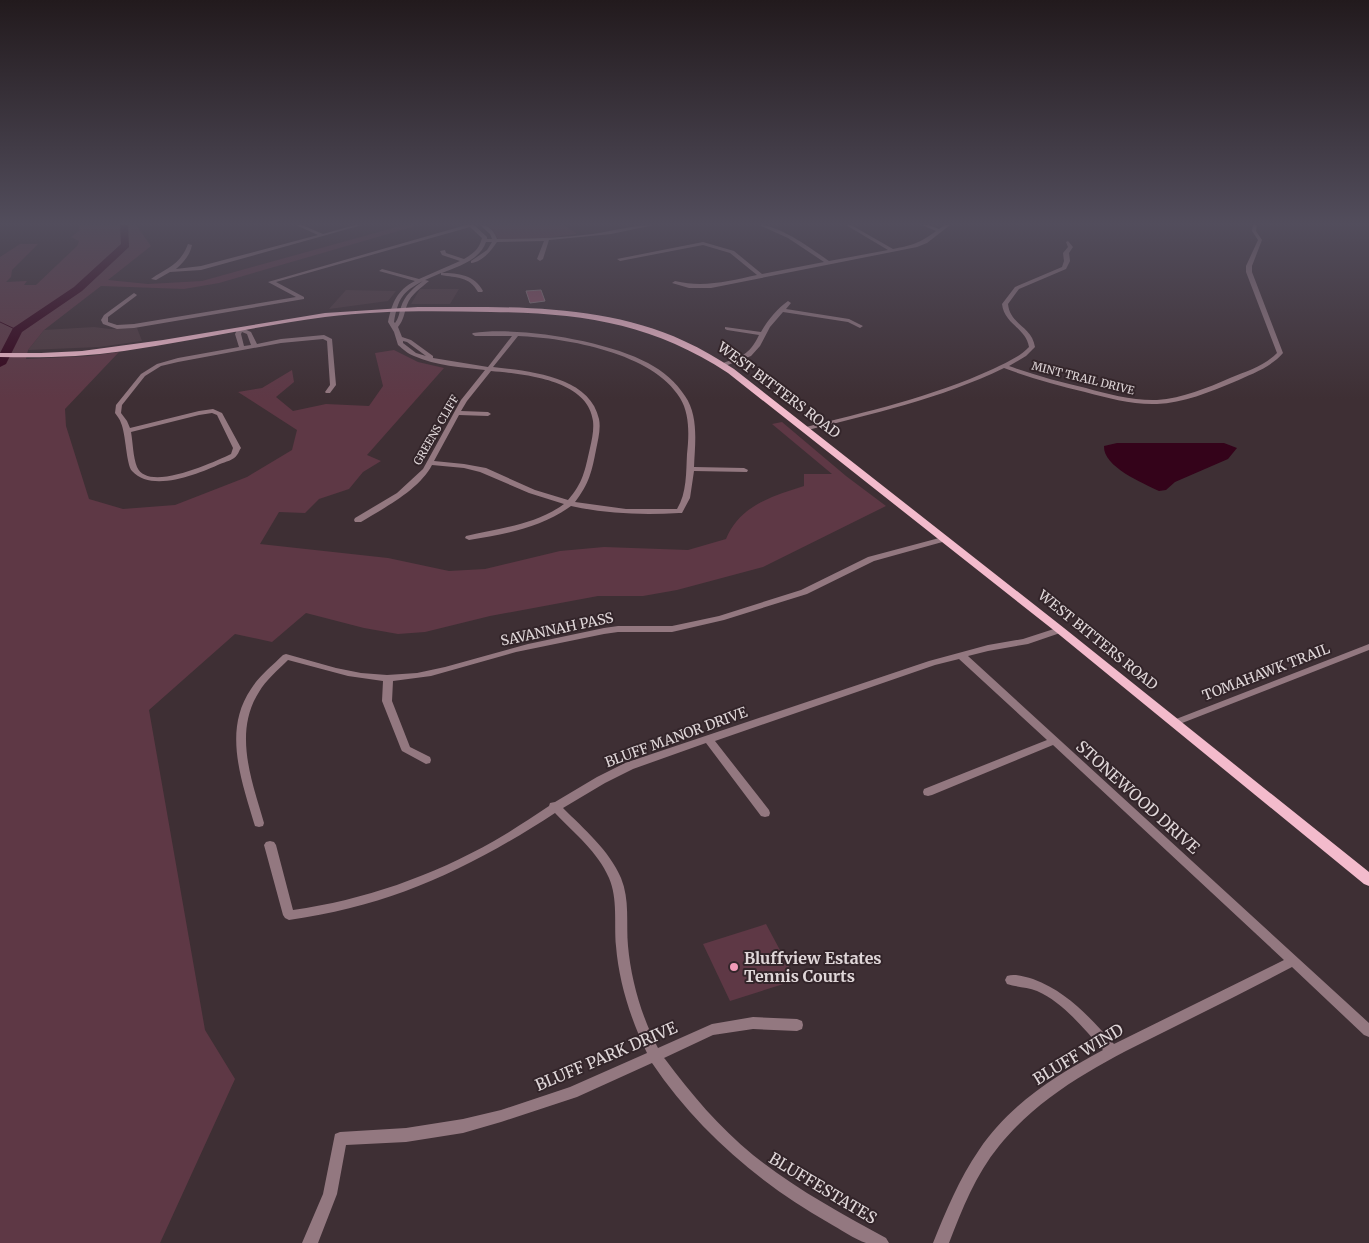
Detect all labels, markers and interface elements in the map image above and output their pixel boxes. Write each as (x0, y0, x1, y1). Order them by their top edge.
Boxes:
street label: WEST BITTERS ROAD (713, 337, 844, 442)
street label: MINT TRAIL DRIVE (1030, 358, 1136, 398)
street label: GREENS CLIFF (410, 392, 462, 468)
street label: WEST BITTERS ROAD (1034, 586, 1162, 694)
street label: SAVANNAH PASS (499, 608, 615, 650)
street label: TOMAHAWK TRAIL (1200, 639, 1332, 705)
street label: BLUFF MANOR DRIVE (602, 703, 750, 771)
street label: STONEWOOD DRIVE (1072, 736, 1205, 858)
place label: Bluffview Estates Tennis Courts (744, 948, 882, 986)
marker: Bluffview Estates Tennis Courts (728, 961, 740, 973)
street label: BLUFF PARK DRIVE (532, 1017, 681, 1095)
street label: BLUFF WIND (1029, 1019, 1127, 1089)
street label: BLUFFESTATES (765, 1148, 881, 1228)

